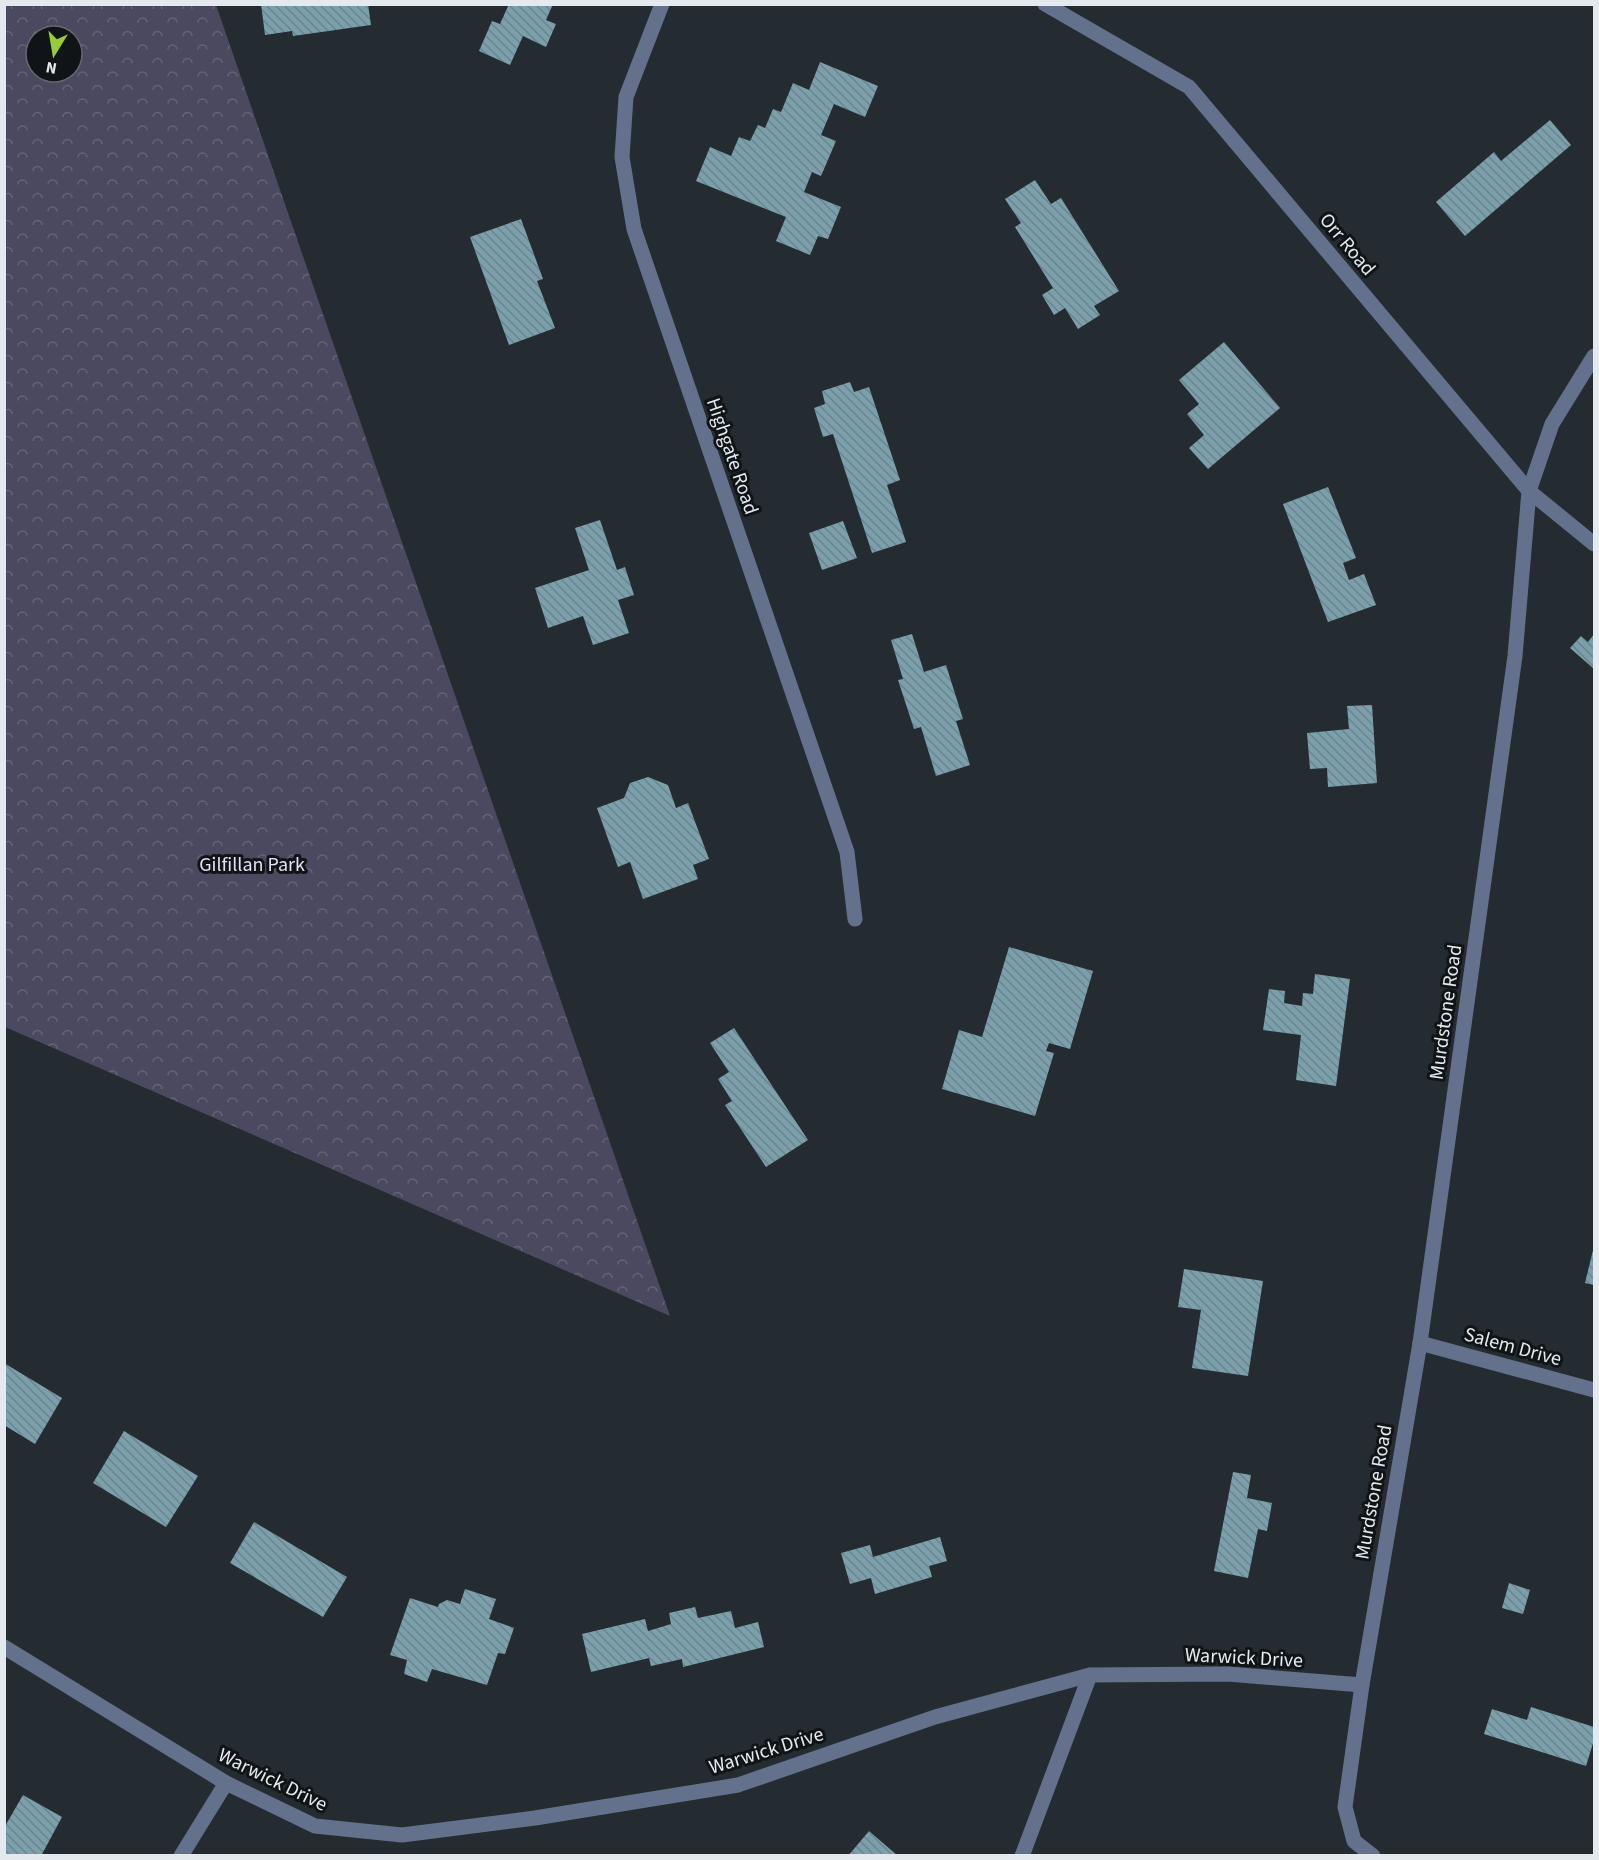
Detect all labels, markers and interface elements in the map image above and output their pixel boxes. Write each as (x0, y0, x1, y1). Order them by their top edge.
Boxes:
north arrow (24, 24, 84, 84)
text: N (44, 56, 59, 80)
street label: Orr Road (1313, 207, 1382, 282)
street label: Highgate Road (699, 394, 765, 518)
park label: Gilfillan Park (199, 851, 305, 879)
street label: Murdstone Road (1423, 943, 1469, 1082)
street label: Salem Drive (1461, 1321, 1565, 1373)
street label: Murdstone Road (1348, 1423, 1400, 1562)
street label: Warwick Drive (1184, 1641, 1304, 1675)
street label: Warwick Drive (706, 1720, 827, 1782)
street label: Warwick Drive (213, 1741, 332, 1818)

